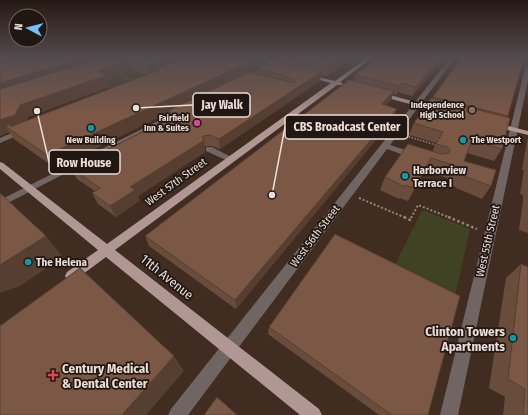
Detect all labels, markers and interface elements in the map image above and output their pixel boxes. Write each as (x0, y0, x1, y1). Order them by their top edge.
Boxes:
north arrow (8, 8, 48, 48)
text: N (12, 23, 25, 31)
callout: Jay Walk (193, 93, 250, 117)
text: Jay Walk (200, 98, 244, 112)
place label: Independence High School (411, 100, 465, 120)
marker: Independence High School (467, 105, 477, 115)
place label: Fairfield Inn & Suites (144, 113, 189, 133)
callout: CBS Broadcast Center (285, 115, 408, 139)
marker: Fairfield Inn & Suites (192, 118, 202, 128)
text: CBS Broadcast Center (294, 120, 401, 134)
marker: New Building (86, 123, 96, 133)
place label: New Building (67, 135, 116, 145)
marker: The Westport (458, 135, 468, 145)
place label: The Westport (471, 135, 522, 145)
callout: Row House (49, 150, 120, 174)
street label: West 57th Street (143, 155, 210, 209)
text: Row House (57, 156, 111, 170)
place label: Harborview Terrace I (413, 164, 467, 190)
marker: Harborview Terrace I (400, 171, 410, 181)
street label: West 56th Street (288, 202, 343, 269)
street label: West 55th Street (473, 203, 503, 278)
street label: 11th Avenue (138, 251, 196, 303)
place label: The Helena (36, 256, 88, 269)
marker: The Helena (23, 257, 33, 267)
place label: Clinton Towers Apartments (425, 324, 505, 354)
marker: Clinton Towers Apartments (508, 333, 518, 343)
place label: Century Medical & Dental Center (62, 361, 149, 391)
marker: Century Medical & Dental Center (47, 369, 59, 381)

